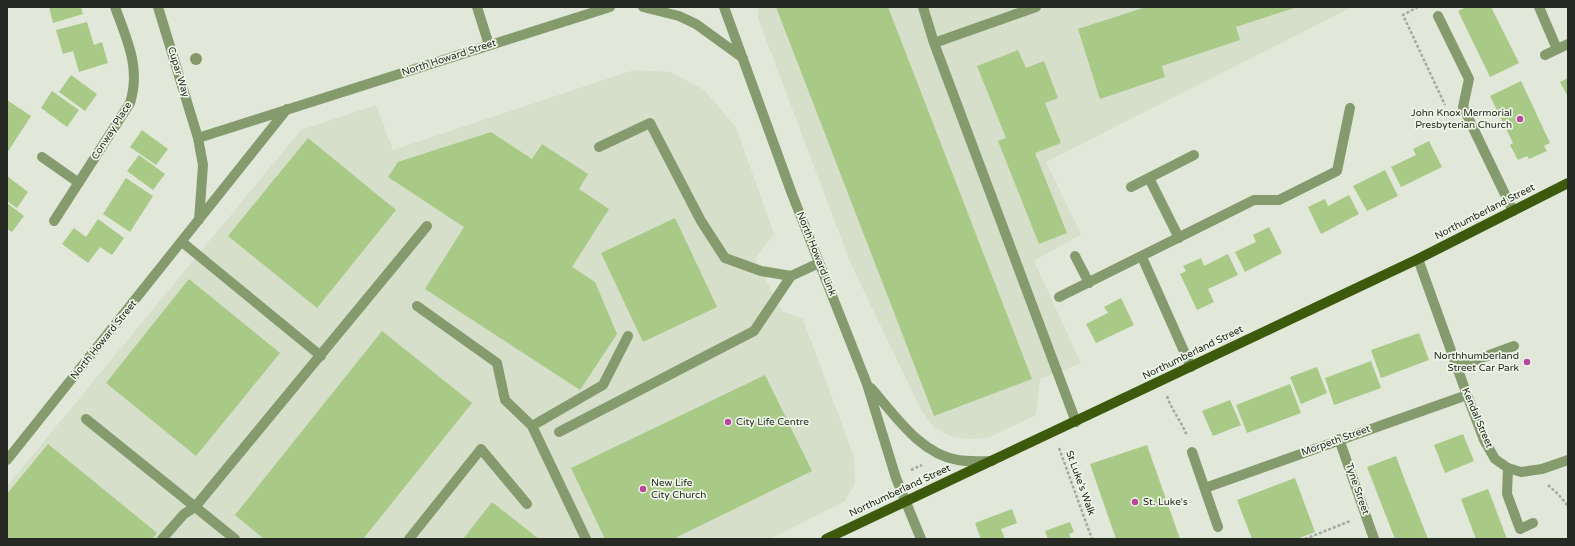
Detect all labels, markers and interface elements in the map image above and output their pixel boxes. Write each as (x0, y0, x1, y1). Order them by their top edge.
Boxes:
street label: North Howard Street (400, 37, 498, 79)
street label: Cupar Way (165, 45, 191, 99)
street label: Conway Place (89, 100, 135, 162)
place label: John Knox Mermorial Presbyterian Church (1411, 107, 1512, 130)
marker: John Knox Mermorial Presbyterian Church (1515, 114, 1525, 124)
street label: Northumberland Street (1433, 182, 1537, 242)
street label: North Howard Link (794, 210, 838, 298)
street label: North Howard Street (68, 298, 140, 382)
street label: Northumberland Street (1141, 323, 1245, 383)
place label: Northhumberland Street Car Park (1434, 350, 1519, 374)
marker: Northhumberland Street Car Park (1522, 357, 1532, 367)
street label: Kendal Street (1459, 386, 1495, 450)
place label: City Life Centre (736, 416, 809, 428)
marker: City Life Centre (723, 417, 733, 427)
street label: Morpeth Street (1300, 423, 1372, 459)
street label: St Luke's Walk (1063, 449, 1097, 517)
street label: Northumberland Street (847, 462, 953, 520)
street label: Tyne Street (1343, 462, 1371, 516)
place label: New Life City Church (651, 477, 706, 500)
marker: New Life City Church (638, 484, 648, 494)
place label: St. Luke's (1143, 496, 1188, 508)
marker: St. Luke's (1130, 497, 1140, 507)

